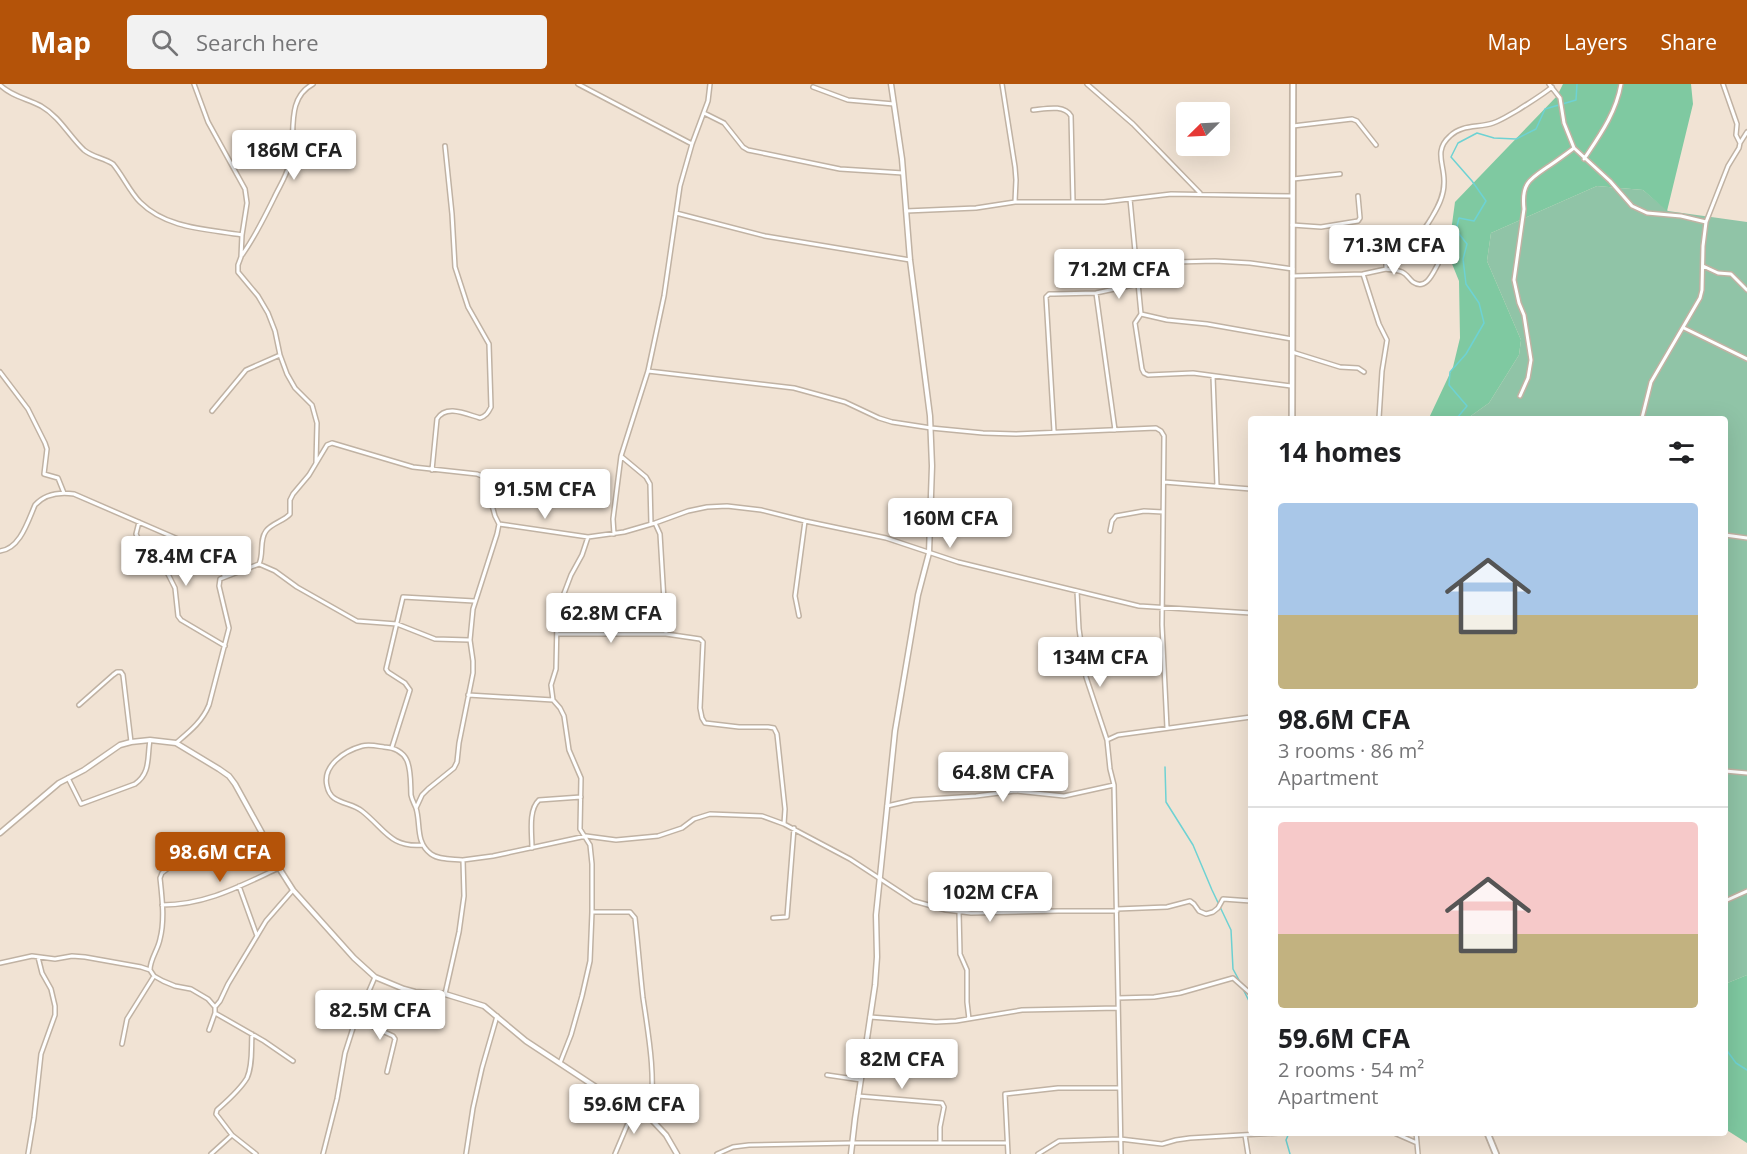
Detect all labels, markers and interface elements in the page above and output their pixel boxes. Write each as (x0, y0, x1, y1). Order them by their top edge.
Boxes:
search box (127, 15, 547, 69)
text: Map (30, 23, 91, 61)
icon: search (148, 26, 181, 59)
text: Search here (196, 27, 319, 57)
text: Map (1488, 28, 1531, 56)
text: Layers (1564, 28, 1628, 56)
text: Share (1661, 28, 1717, 56)
north arrow (1176, 102, 1230, 156)
map controls (1176, 102, 1230, 156)
pin: 186M CFA (232, 130, 356, 181)
text: 186M CFA (246, 136, 342, 163)
pin: 71.3M CFA (1325, 225, 1463, 276)
text: 71.3M CFA (1343, 231, 1445, 258)
pin: 71.2M CFA (1050, 249, 1188, 300)
text: 71.2M CFA (1068, 255, 1170, 282)
text: 14 homes (1278, 434, 1402, 470)
icon: filters (1665, 436, 1698, 469)
pin: 91.5M CFA (476, 469, 614, 520)
text: 91.5M CFA (494, 475, 596, 502)
pin: 160M CFA (888, 498, 1012, 549)
text: 160M CFA (902, 504, 998, 531)
pin: 78.4M CFA (117, 536, 255, 587)
text: 78.4M CFA (135, 542, 237, 569)
icon: home (1434, 542, 1542, 650)
pin: 62.8M CFA (542, 593, 680, 644)
text: 62.8M CFA (560, 599, 662, 626)
pin: 134M CFA (1038, 637, 1162, 688)
text: 134M CFA (1052, 643, 1148, 670)
text: 98.6M CFA (1278, 701, 1410, 737)
text: 3 rooms · 86 m² (1278, 737, 1424, 764)
pin: 64.8M CFA (934, 752, 1072, 803)
text: 64.8M CFA (952, 758, 1054, 785)
text: Apartment (1278, 764, 1378, 791)
pin: 98.6M CFA (151, 832, 289, 883)
text: 98.6M CFA (169, 838, 271, 865)
icon: home (1434, 861, 1542, 969)
pin: 102M CFA (928, 872, 1052, 923)
text: 102M CFA (942, 878, 1038, 905)
pin: 82.5M CFA (311, 990, 449, 1041)
text: 82.5M CFA (329, 996, 431, 1023)
text: 59.6M CFA (1278, 1020, 1410, 1056)
pin: 82M CFA (847, 1039, 957, 1090)
text: 82M CFA (860, 1045, 944, 1072)
text: 2 rooms · 54 m² (1278, 1056, 1424, 1083)
text: Apartment (1278, 1083, 1378, 1110)
pin: 59.6M CFA (565, 1084, 703, 1135)
text: 59.6M CFA (583, 1090, 685, 1117)

